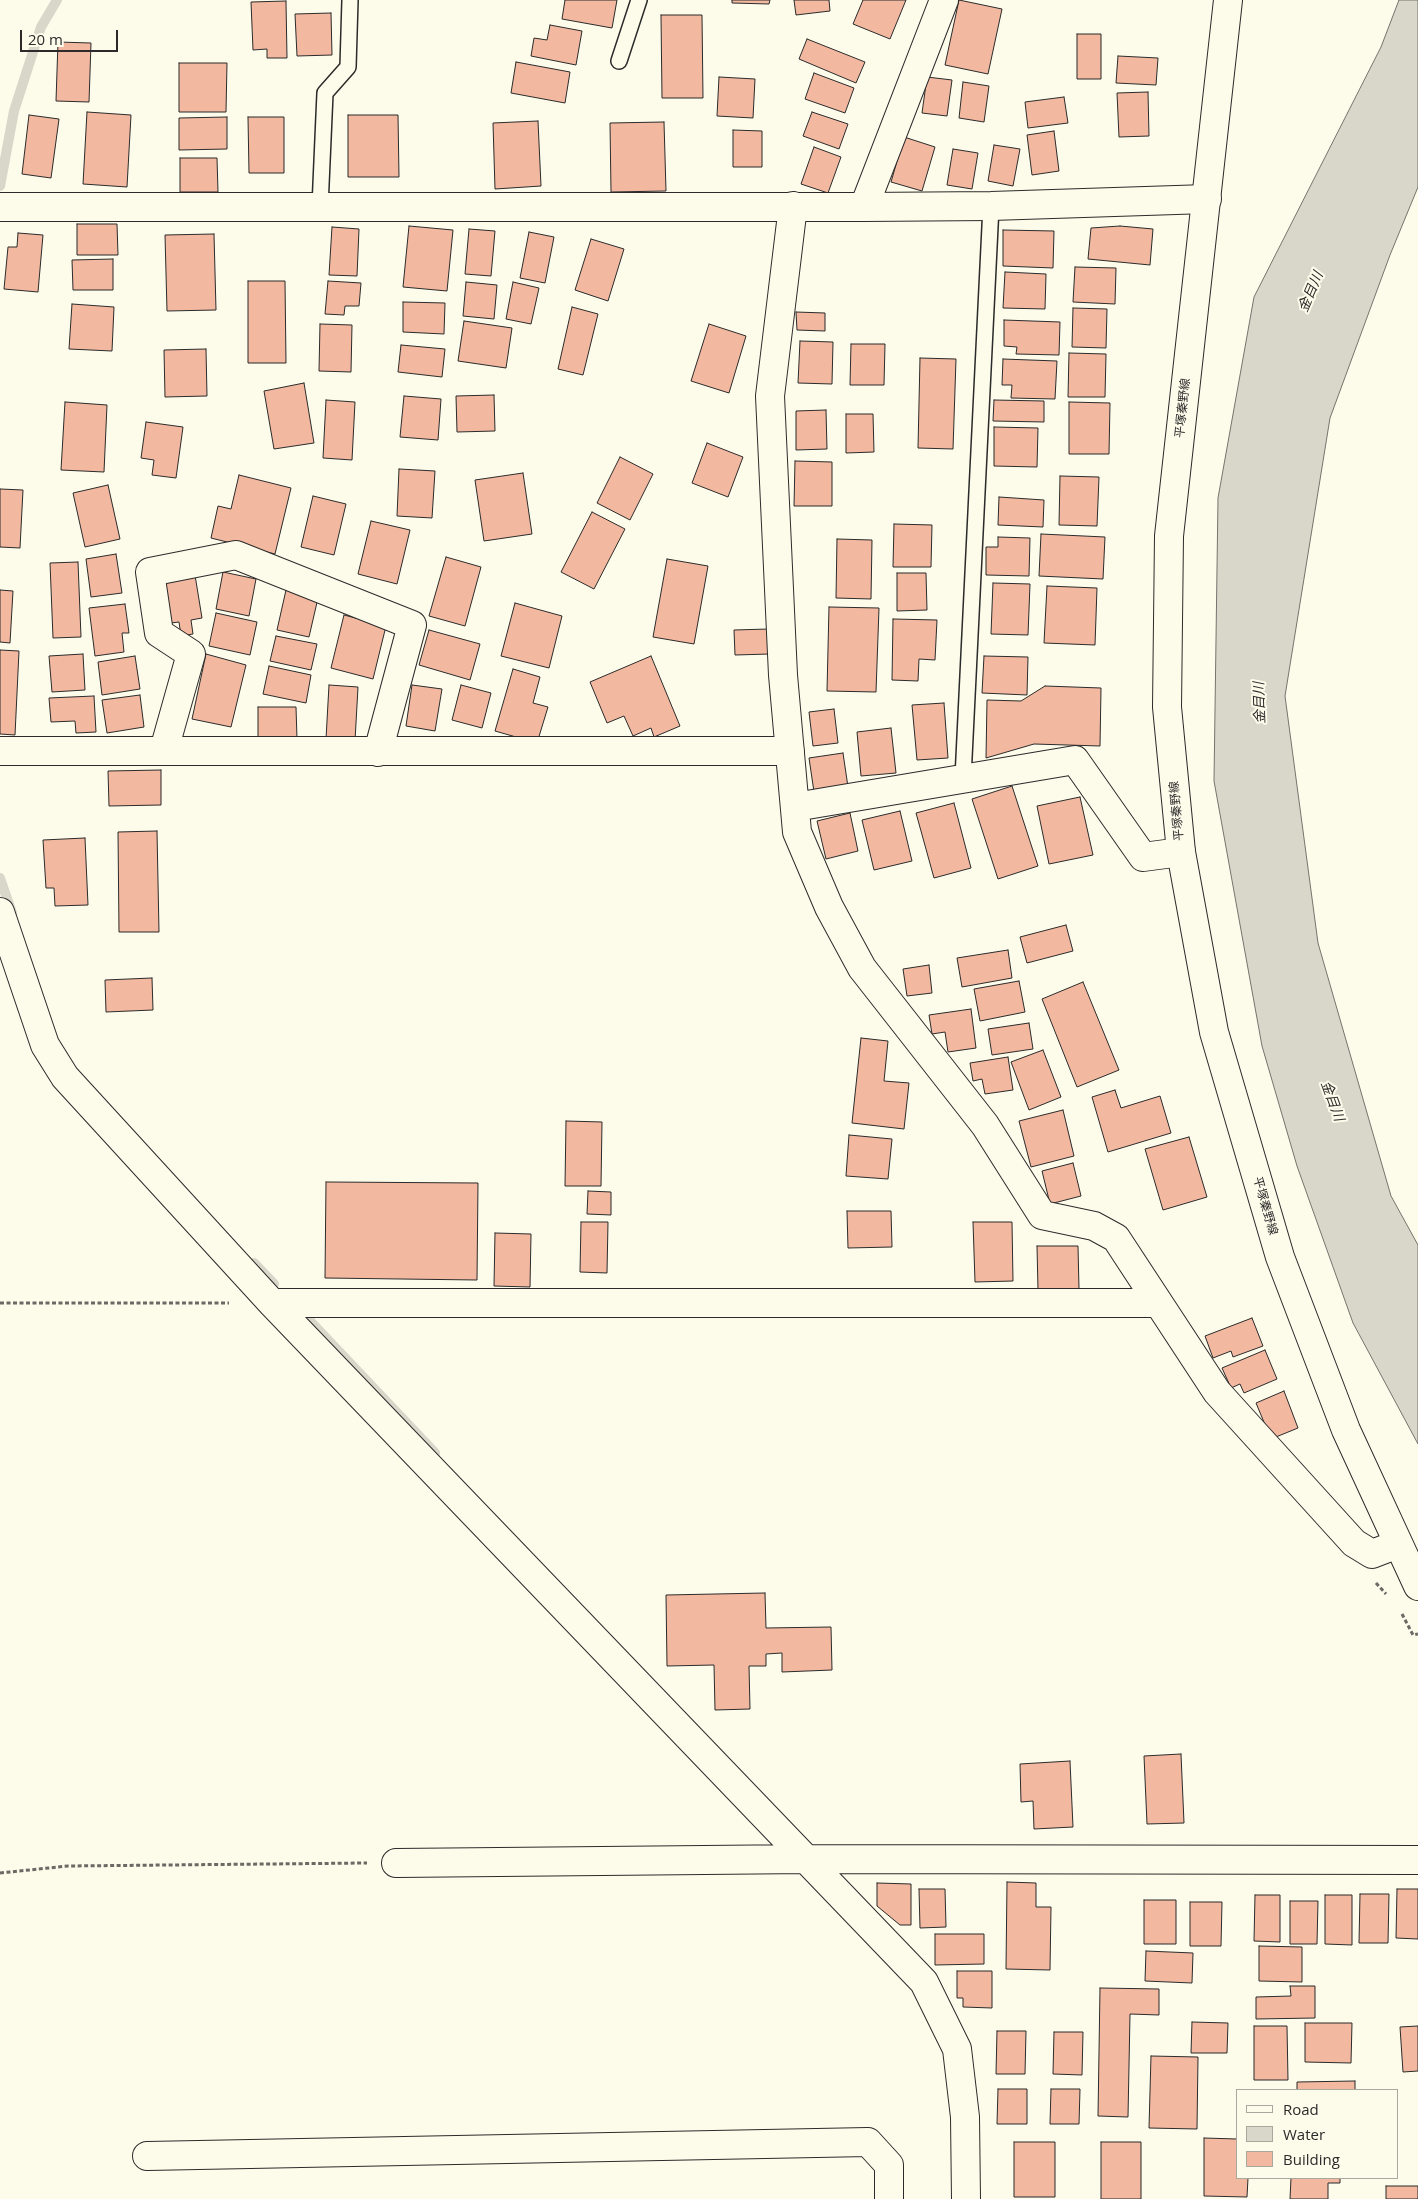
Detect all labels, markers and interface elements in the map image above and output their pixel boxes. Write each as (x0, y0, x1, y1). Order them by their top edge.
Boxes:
scale bar (22, 20, 120, 52)
text: 20 m (28, 29, 63, 49)
water label: 金目川 (1295, 269, 1327, 315)
street label: 平塚秦野線 (1173, 377, 1193, 439)
water label: 金目川 (1251, 682, 1269, 724)
street label: 平塚秦野線 (1167, 780, 1187, 842)
water label: 金目川 (1317, 1078, 1347, 1124)
street label: 平塚秦野線 (1250, 1175, 1280, 1237)
legend (1236, 2089, 1398, 2179)
text: Road (1283, 2099, 1319, 2119)
text: Water (1283, 2124, 1325, 2144)
text: Building (1283, 2149, 1340, 2169)

